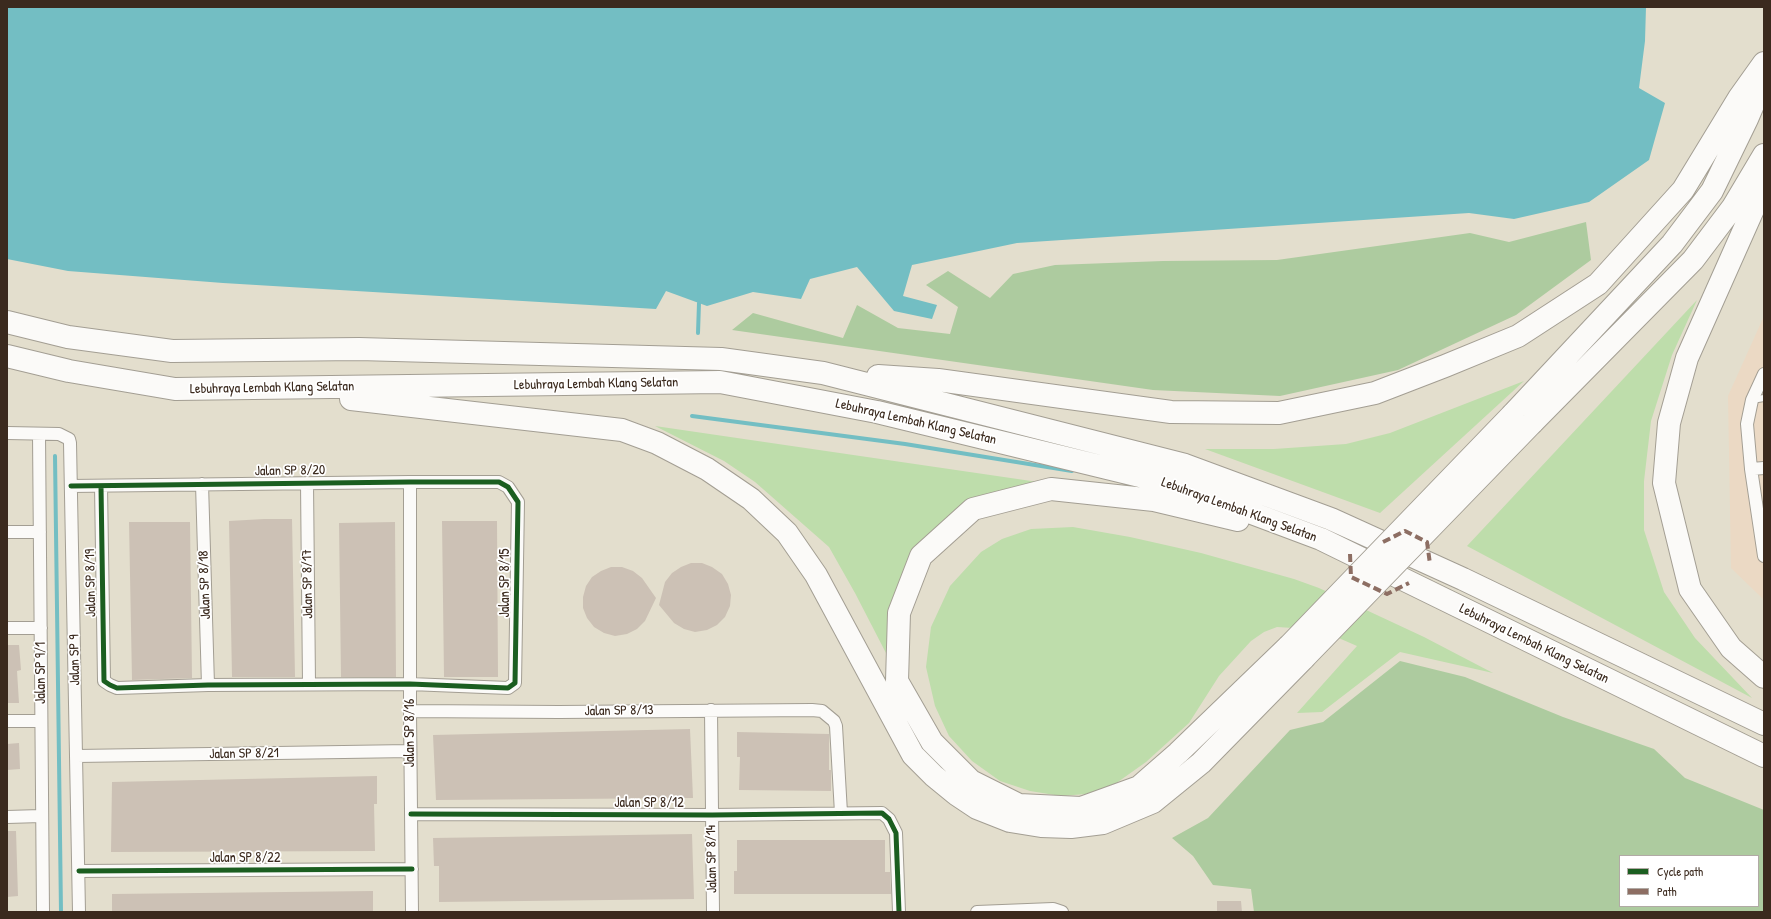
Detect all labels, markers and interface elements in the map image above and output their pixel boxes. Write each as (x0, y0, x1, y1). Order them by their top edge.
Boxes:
street label: Lebuhraya Lembah Klang Selatan (514, 374, 678, 394)
street label: Lebuhraya Lembah Klang Selatan (190, 378, 354, 398)
street label: Lebuhraya Lembah Klang Selatan (834, 395, 998, 449)
street label: Jalan SP 8/20 (255, 462, 325, 480)
street label: Lebuhraya Lembah Klang Selatan (1159, 474, 1319, 546)
street label: Jalan SP 8/19 (82, 549, 100, 617)
street label: Jalan SP 8/17 (299, 549, 317, 619)
street label: Jalan SP 8/15 (497, 549, 513, 617)
street label: Jalan SP 8/18 (195, 550, 215, 620)
street label: Lebuhraya Lembah Klang Selatan (1456, 600, 1612, 688)
street label: Jalan SP 9 (66, 634, 84, 686)
street label: Jalan SP 9/1 (33, 642, 49, 704)
street label: Jalan SP 8/16 (402, 699, 418, 767)
street label: Jalan SP 8/13 (584, 702, 654, 720)
street label: Jalan SP 8/21 (209, 745, 279, 763)
street label: Jalan SP 8/12 (614, 795, 684, 811)
street label: Jalan SP 8/14 (703, 825, 721, 893)
street label: Jalan SP 8/22 (210, 850, 280, 866)
legend (1619, 855, 1759, 907)
text: Cycle path (1657, 863, 1703, 880)
text: Path (1657, 883, 1677, 900)

